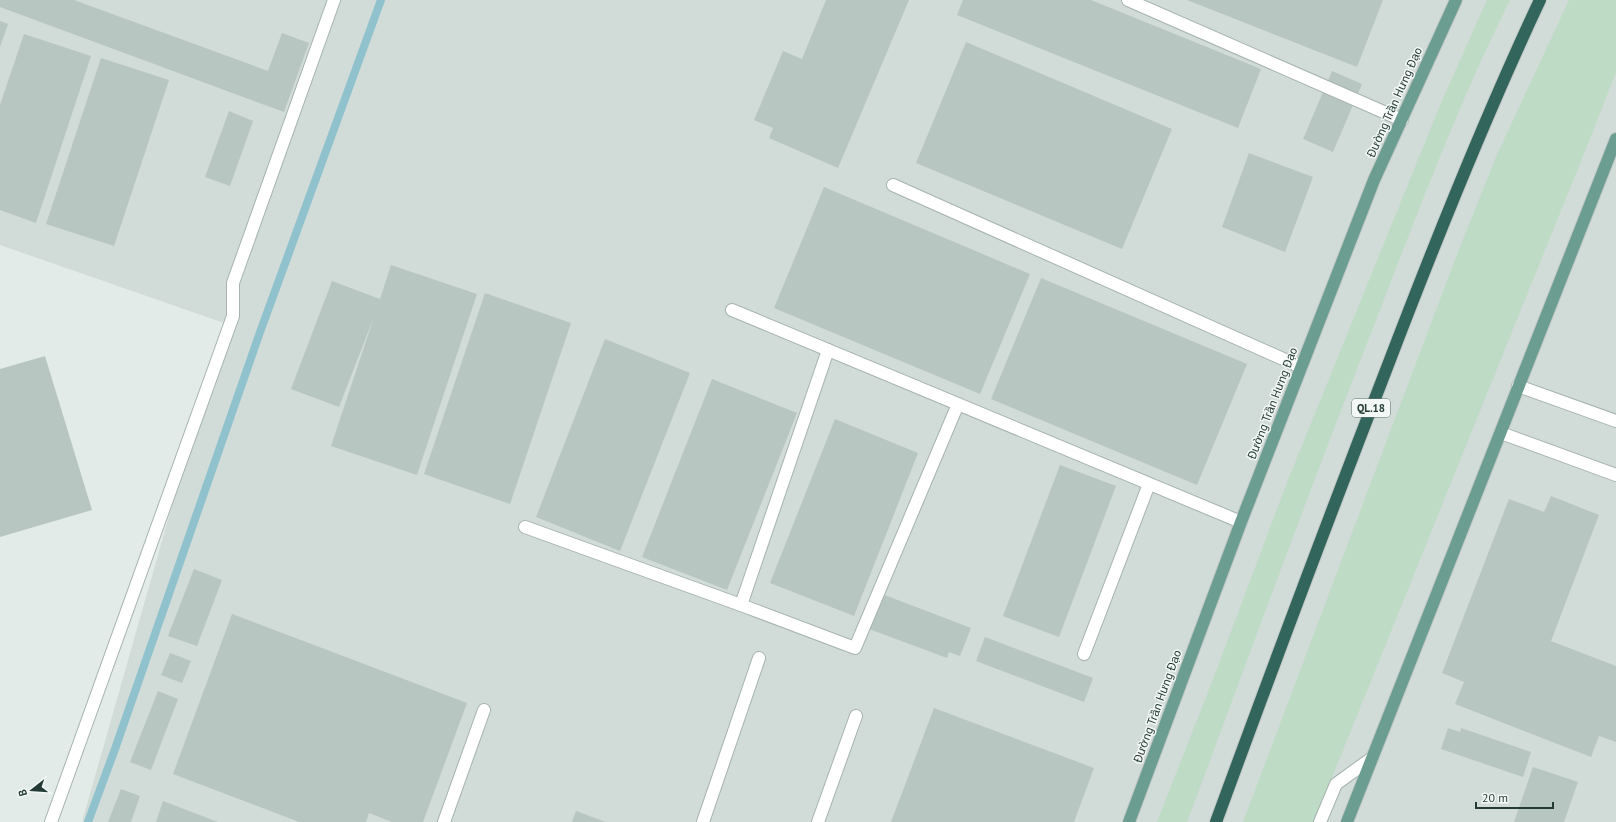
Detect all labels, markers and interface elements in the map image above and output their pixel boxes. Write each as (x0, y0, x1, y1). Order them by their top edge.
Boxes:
street label: Đường Trần Hưng Đạo (1363, 45, 1425, 160)
street label: Đường Trần Hưng Đạo (1243, 345, 1300, 462)
road number: QL.18 (1352, 399, 1390, 417)
street label: Đường Trần Hưng Đạo (1129, 648, 1184, 765)
north arrow (12, 770, 52, 810)
scale bar (1476, 784, 1553, 810)
text: B (15, 787, 30, 798)
text: 20 m (1482, 790, 1508, 805)

